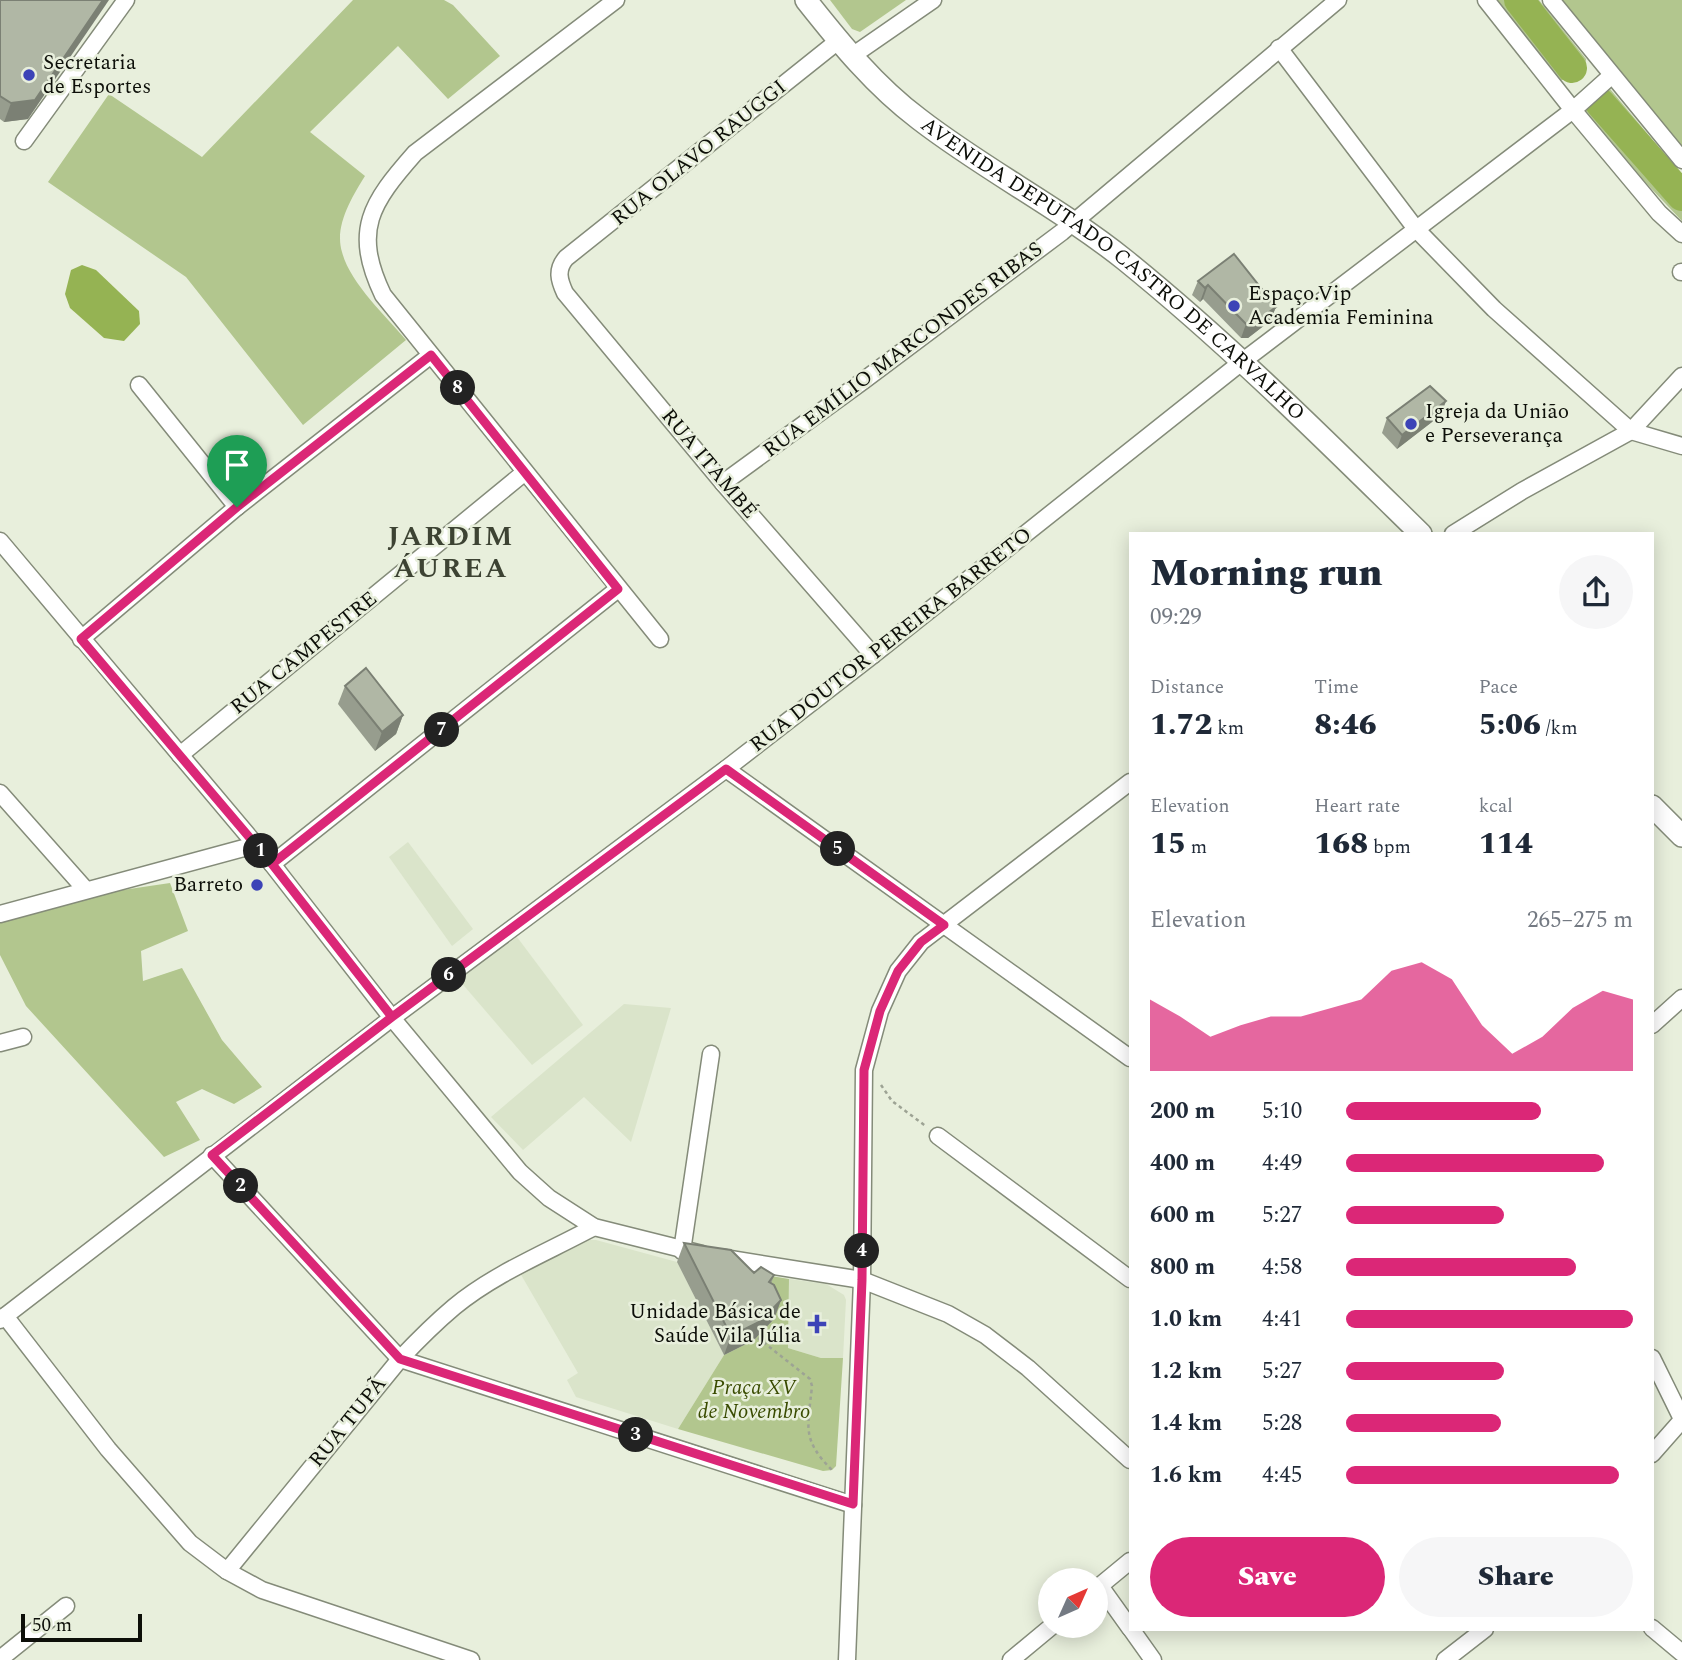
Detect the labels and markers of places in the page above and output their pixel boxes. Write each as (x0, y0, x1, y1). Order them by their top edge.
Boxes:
place label: Secretaria de Esportes (43, 47, 151, 103)
marker: Secretaria de Esportes (21, 67, 37, 83)
place label: Espaço.Vip Academia Feminina (1248, 278, 1434, 334)
marker: Espaço.Vip Academia Feminina (1226, 298, 1242, 314)
pin: 8 (440, 370, 476, 406)
place label: Igreja da União e Perseverança (1425, 396, 1569, 452)
marker: Igreja da União e Perseverança (1403, 416, 1419, 432)
pin (207, 435, 267, 507)
pin: 7 (424, 712, 460, 748)
pin: 5 (820, 832, 856, 866)
pin: 1 (244, 834, 278, 868)
place label: Barreto (173, 869, 243, 901)
marker: Barreto (249, 877, 265, 893)
pin: 6 (432, 958, 466, 992)
pin: 2 (224, 1168, 258, 1204)
pin: 4 (844, 1234, 880, 1268)
place label: Unidade Básica de Saúde Vila Júlia (629, 1296, 802, 1352)
marker: Unidade Básica de Saúde Vila Júlia (807, 1314, 827, 1334)
pin: 3 (618, 1418, 654, 1452)

